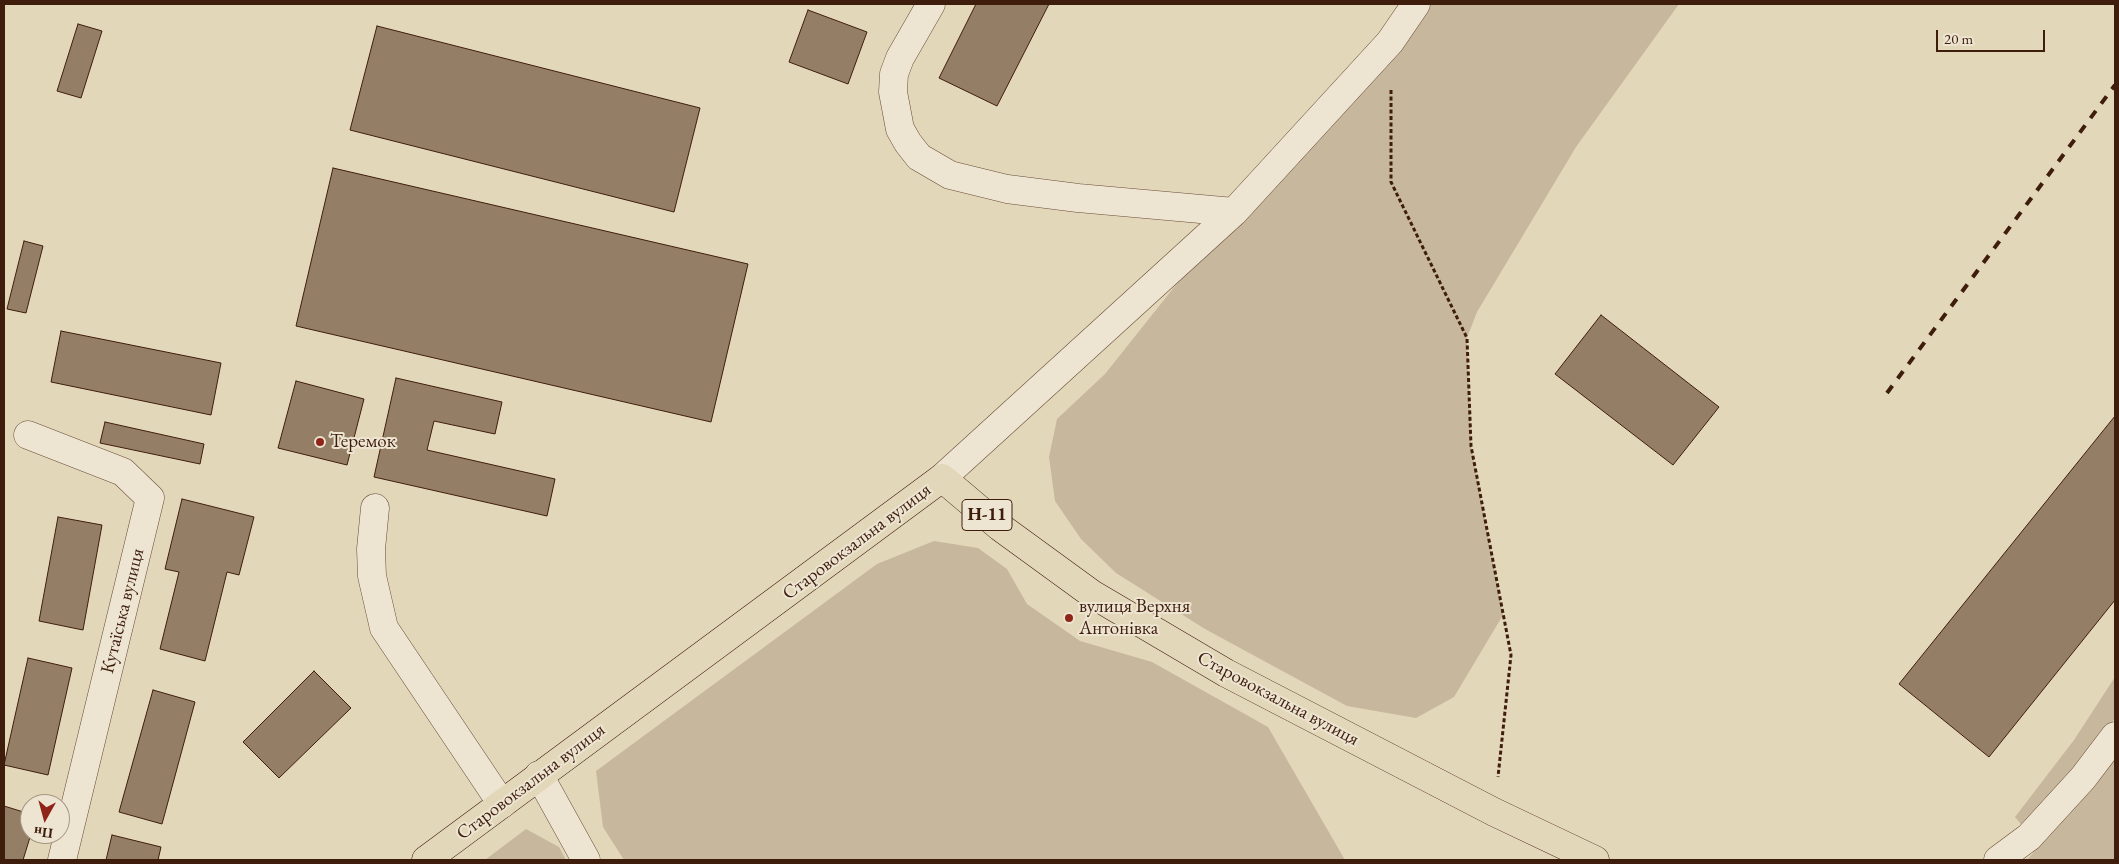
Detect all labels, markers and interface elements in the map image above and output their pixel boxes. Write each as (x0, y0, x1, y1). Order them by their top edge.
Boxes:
scale bar (1939, 20, 2048, 52)
text: 20 m (1944, 29, 1973, 48)
place label: Теремок (330, 431, 396, 453)
marker: Теремок (314, 436, 326, 448)
street label: Старовокзальна вулиця (778, 479, 936, 605)
road number: Н-11 (962, 500, 1012, 530)
street label: Кутаїська вулиця (96, 546, 150, 676)
place label: вулиця Верхня Антонівка (1079, 596, 1190, 640)
marker: вулиця Верхня Антонівка (1063, 612, 1075, 624)
street label: Старовокзальна вулиця (1193, 647, 1363, 751)
street label: Старовокзальна вулиця (452, 719, 610, 845)
north arrow (20, 794, 70, 844)
text: Пн (33, 823, 54, 843)

